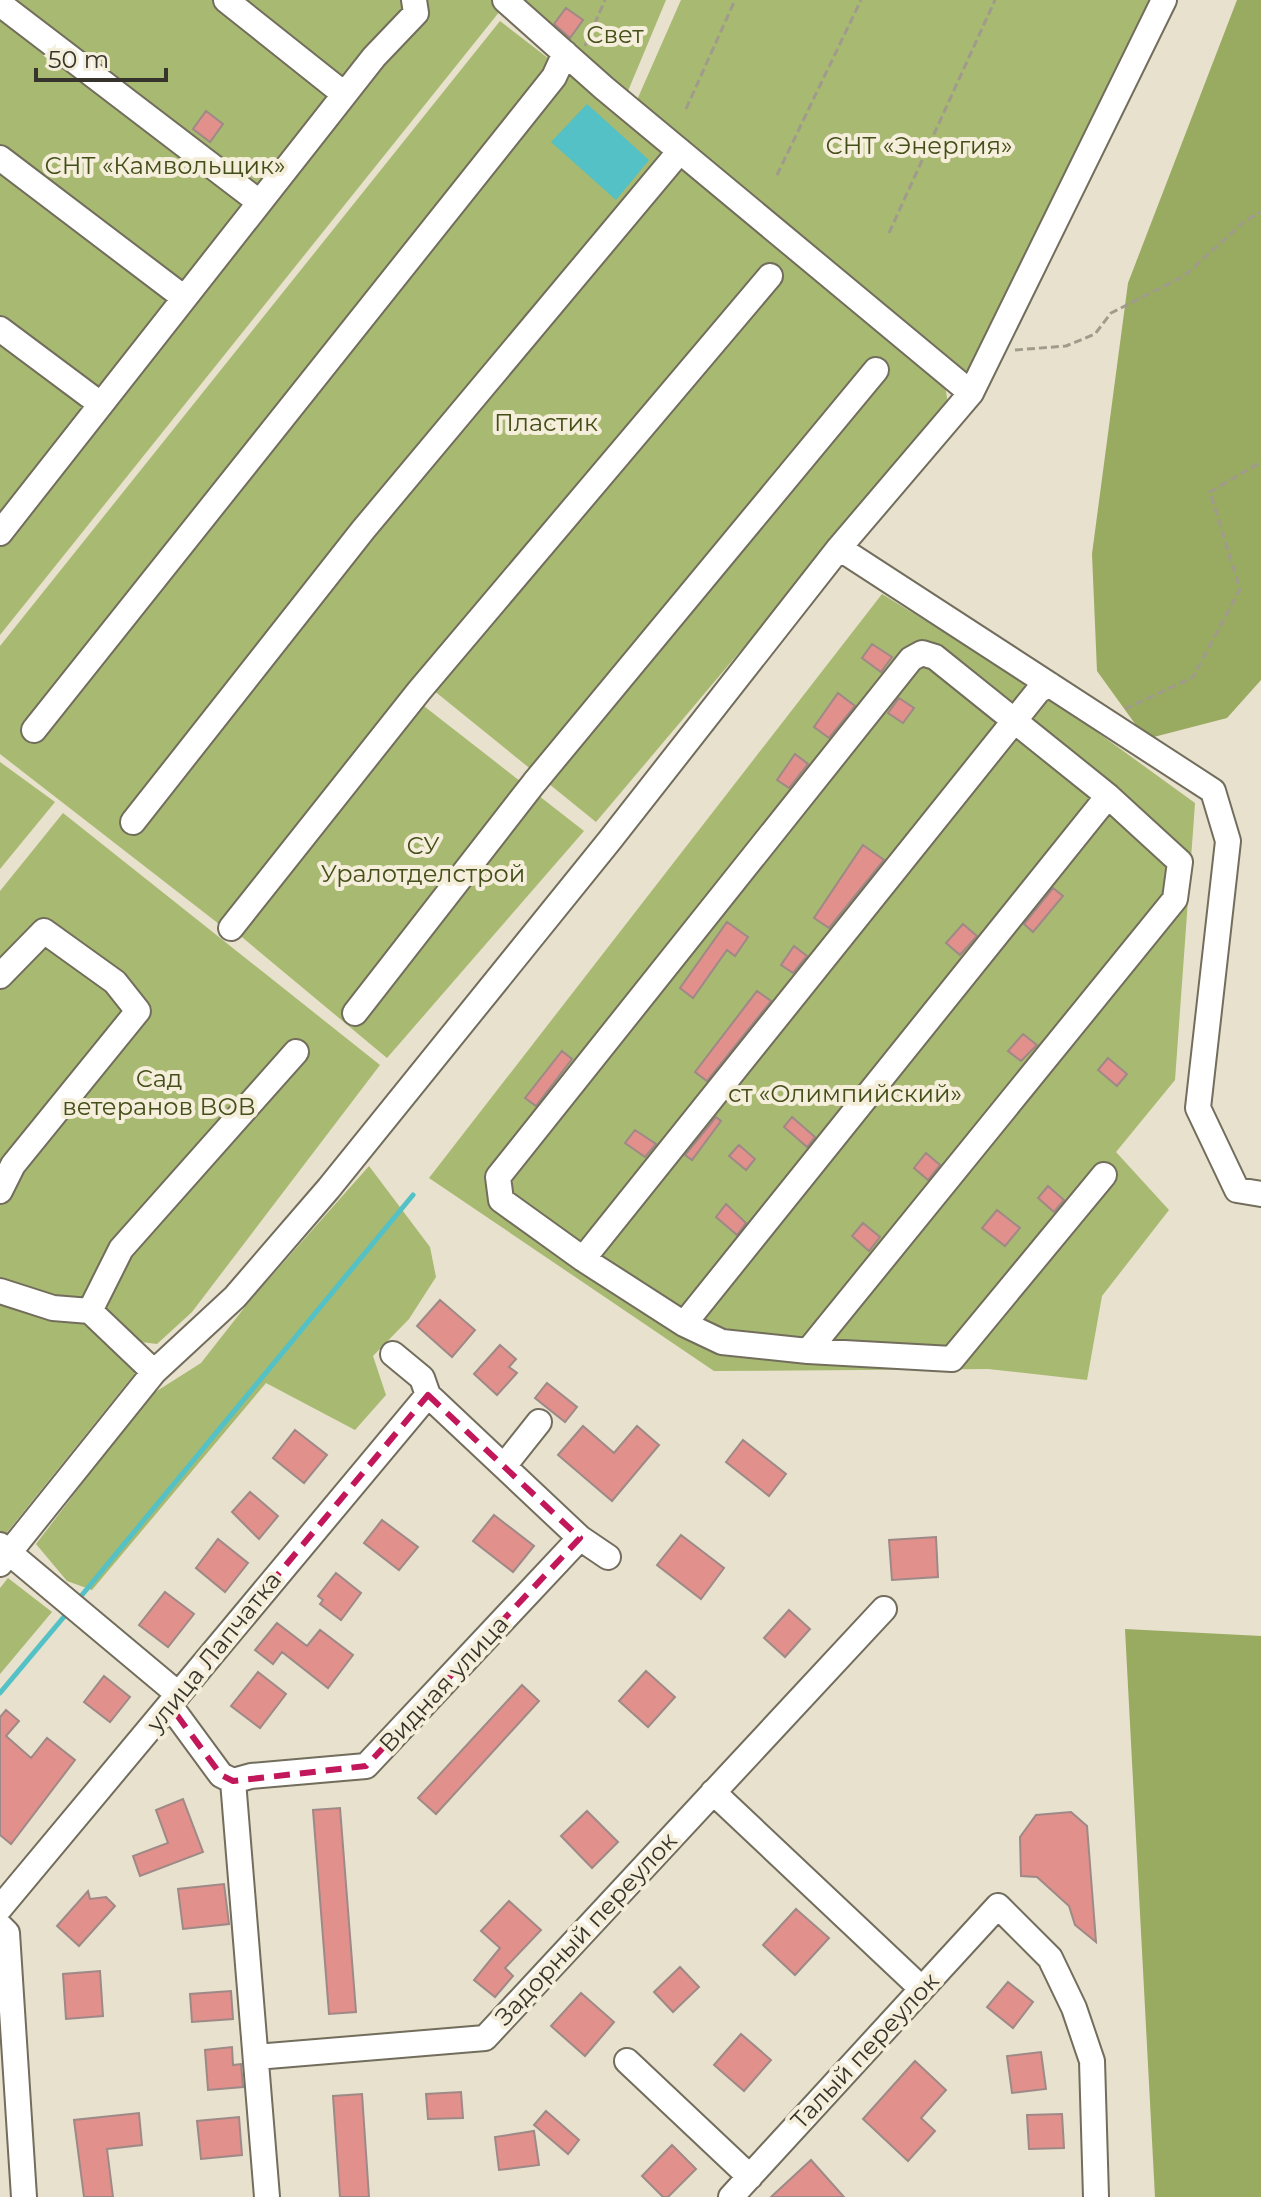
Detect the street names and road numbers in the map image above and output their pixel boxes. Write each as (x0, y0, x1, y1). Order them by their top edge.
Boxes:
street label: улица Лапчатка (140, 1566, 287, 1738)
street label: Видная улица (373, 1609, 514, 1758)
street label: Задорный переулок (489, 1826, 683, 2031)
street label: Талый переулок (785, 1966, 945, 2135)

